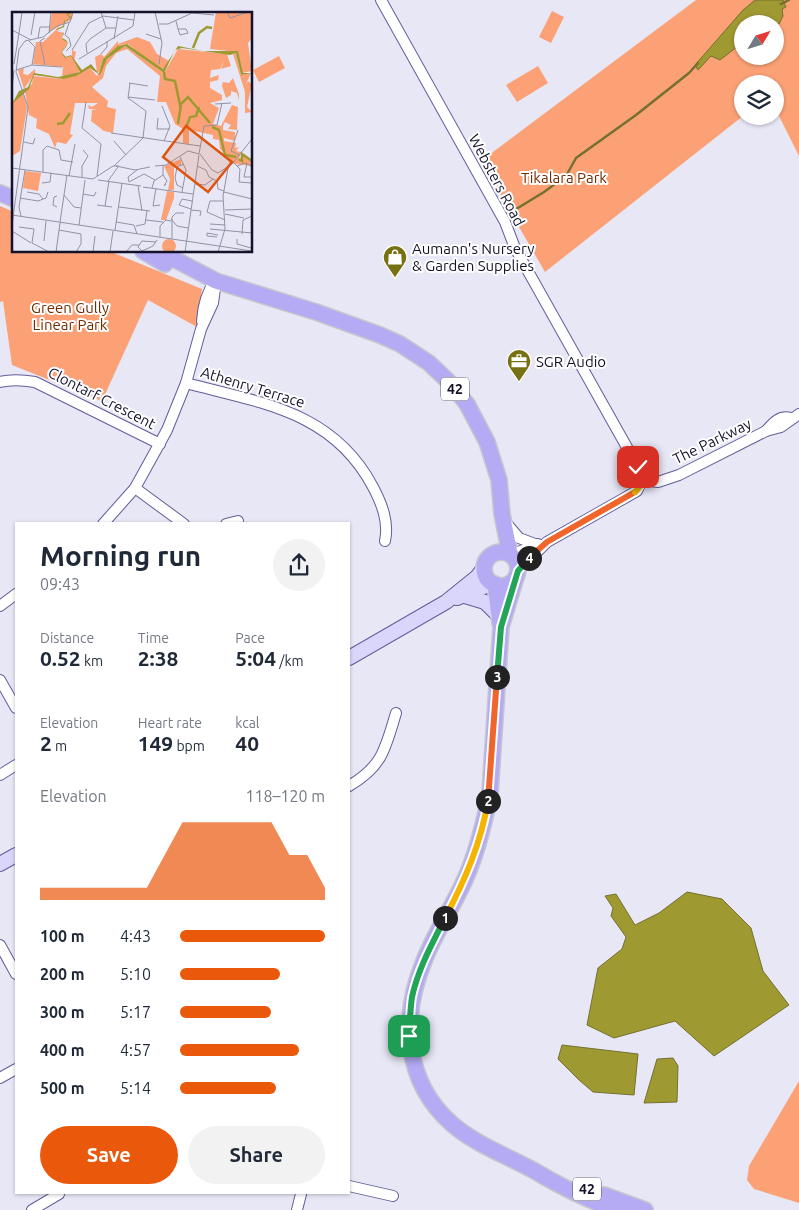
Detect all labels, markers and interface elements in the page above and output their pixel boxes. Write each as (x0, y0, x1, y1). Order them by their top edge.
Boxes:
inset map (12, 12, 252, 252)
north arrow (734, 15, 784, 65)
map controls (734, 15, 784, 125)
button: layers (734, 75, 784, 125)
street label: Websters Road (466, 131, 528, 229)
park label: Tikalara Park (521, 169, 607, 186)
place label: Aumann's Nursery & Garden Supplies (412, 240, 534, 274)
shop icon: Aumann's Nursery & Garden Supplies (382, 244, 408, 278)
park label: Green Gully Linear Park (31, 299, 109, 333)
office icon: SGR Audio (506, 348, 532, 382)
place label: SGR Audio (536, 353, 606, 370)
street label: Athenry Terrace (199, 363, 307, 411)
street label: Clontarf Crescent (45, 364, 159, 432)
road number: 42 (441, 378, 469, 400)
street label: The Parkway (670, 415, 754, 467)
pin (617, 446, 659, 488)
icon: check (624, 453, 652, 481)
button: share (273, 539, 325, 591)
text: Morning run (40, 540, 201, 571)
pin: 4 (516, 546, 542, 570)
text: 4 (526, 550, 533, 566)
text: 09:43 (40, 575, 80, 593)
text: Distance (40, 630, 94, 646)
text: Time (138, 630, 169, 646)
text: Pace (235, 630, 265, 646)
text: 0.52 (40, 646, 81, 670)
text: 2:38 (138, 646, 178, 670)
text: 5:04 (235, 646, 276, 670)
text: km (81, 653, 103, 669)
text: /km (276, 653, 304, 669)
pin: 3 (484, 664, 510, 690)
text: 3 (494, 669, 501, 685)
text: Elevation (40, 715, 98, 731)
text: Heart rate (138, 715, 202, 731)
text: kcal (235, 715, 260, 731)
text: 2 (40, 731, 52, 755)
text: 149 (138, 731, 173, 755)
text: 40 (235, 731, 259, 755)
text: m (52, 738, 67, 754)
text: bpm (173, 738, 205, 754)
text: Elevation (40, 787, 107, 805)
text: 118–120 m (245, 787, 325, 805)
pin: 2 (476, 788, 500, 814)
text: 2 (485, 793, 492, 809)
pin: 1 (432, 906, 458, 930)
text: 1 (442, 910, 449, 926)
text: 100 m (40, 927, 85, 945)
text: 4:43 (120, 927, 151, 945)
text: 200 m (40, 965, 85, 983)
text: 5:10 (120, 965, 151, 983)
text: 300 m (40, 1003, 85, 1021)
text: 5:17 (120, 1003, 151, 1021)
pin (388, 1015, 430, 1057)
icon: arrive (395, 1022, 423, 1050)
text: 400 m (40, 1041, 85, 1059)
text: 4:57 (120, 1041, 151, 1059)
text: 500 m (40, 1079, 85, 1097)
text: 5:14 (120, 1079, 151, 1097)
button: Save (40, 1126, 178, 1184)
button: Share (188, 1126, 325, 1184)
road number: 42 (573, 1178, 601, 1200)

